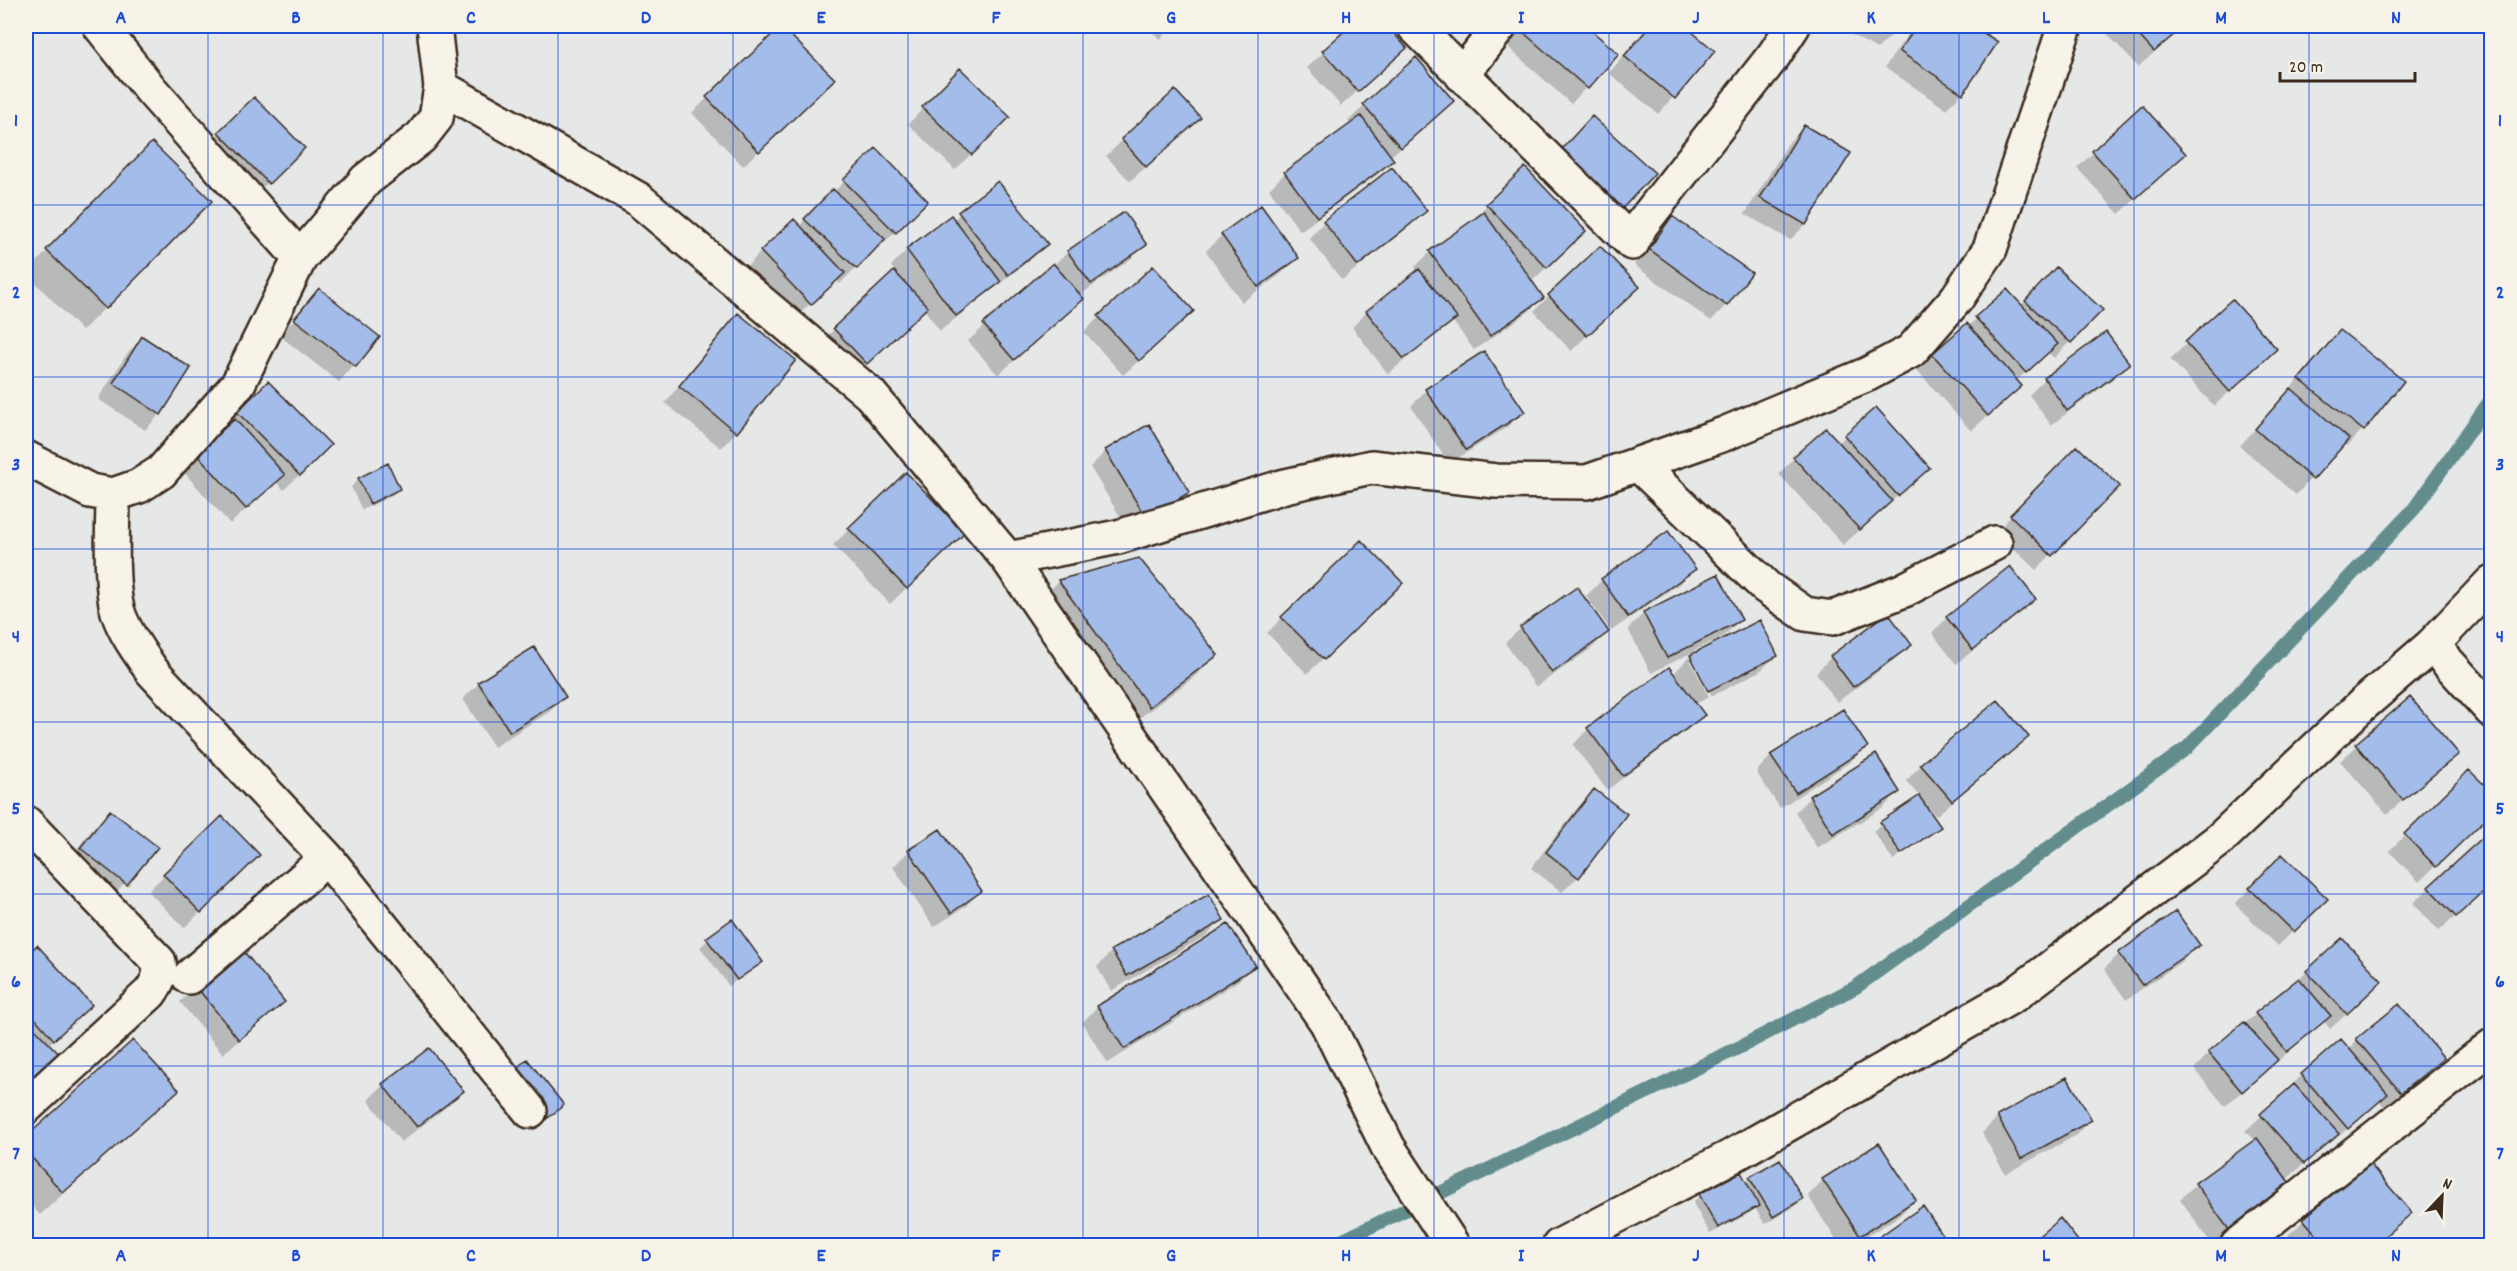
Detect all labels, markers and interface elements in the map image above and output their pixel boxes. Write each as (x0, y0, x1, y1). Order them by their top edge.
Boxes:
text: A (116, 5, 127, 33)
text: B (291, 5, 301, 33)
text: C (466, 5, 476, 33)
text: D (641, 5, 652, 33)
text: E (816, 5, 826, 33)
text: F (992, 5, 1002, 33)
text: G (1166, 5, 1176, 33)
text: H (1341, 5, 1351, 33)
text: I (1518, 5, 1525, 33)
text: J (1692, 5, 1700, 33)
text: K (1866, 5, 1876, 33)
text: L (2042, 5, 2051, 33)
text: M (2215, 5, 2227, 33)
text: N (2391, 5, 2401, 33)
scale bar (2280, 45, 2415, 83)
text: 20 m (2289, 56, 2323, 81)
text: 1 (14, 108, 18, 136)
text: 1 (2498, 108, 2502, 136)
text: 2 (12, 280, 20, 308)
text: 2 (2496, 280, 2504, 308)
text: 3 (12, 452, 20, 480)
text: 3 (2496, 452, 2504, 480)
text: 4 (12, 624, 20, 652)
text: 4 (2496, 624, 2504, 652)
text: 5 (11, 796, 21, 824)
text: 5 (2495, 796, 2505, 824)
text: 6 (11, 969, 21, 997)
text: 6 (2495, 969, 2505, 997)
text: 7 (12, 1141, 20, 1169)
text: 7 (2496, 1141, 2504, 1169)
north arrow (2412, 1166, 2472, 1226)
text: N (2439, 1172, 2455, 1197)
text: A (116, 1243, 127, 1271)
text: B (291, 1243, 301, 1271)
text: C (466, 1243, 476, 1271)
text: D (641, 1243, 652, 1271)
text: E (816, 1243, 826, 1271)
text: F (992, 1243, 1002, 1271)
text: G (1166, 1243, 1176, 1271)
text: H (1341, 1243, 1351, 1271)
text: I (1518, 1243, 1525, 1271)
text: J (1692, 1243, 1700, 1271)
text: K (1866, 1243, 1876, 1271)
text: L (2042, 1243, 2051, 1271)
text: M (2215, 1243, 2227, 1271)
text: N (2391, 1243, 2401, 1271)

